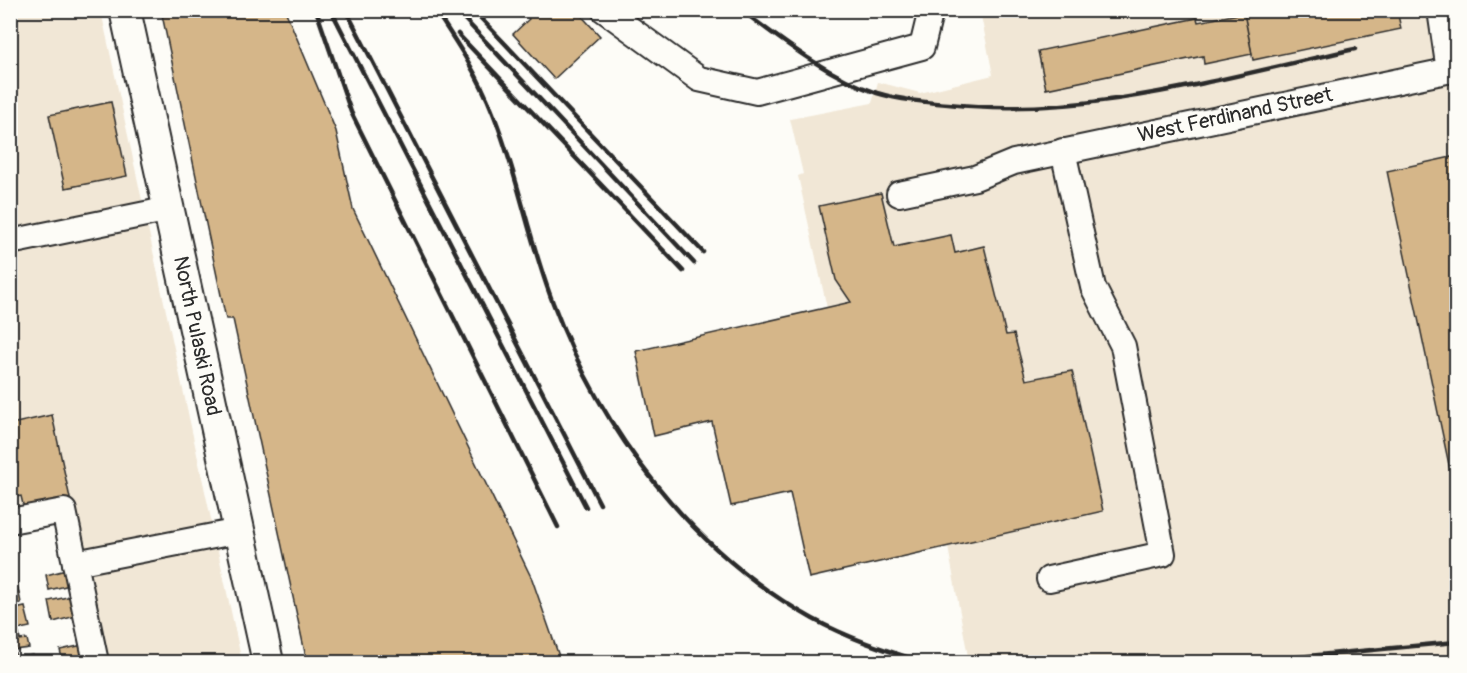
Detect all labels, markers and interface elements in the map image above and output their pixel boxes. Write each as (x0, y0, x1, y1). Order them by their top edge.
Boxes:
street label: West Ferdinand Street (1135, 81, 1335, 149)
street label: North Pulaski Road (167, 254, 227, 418)

